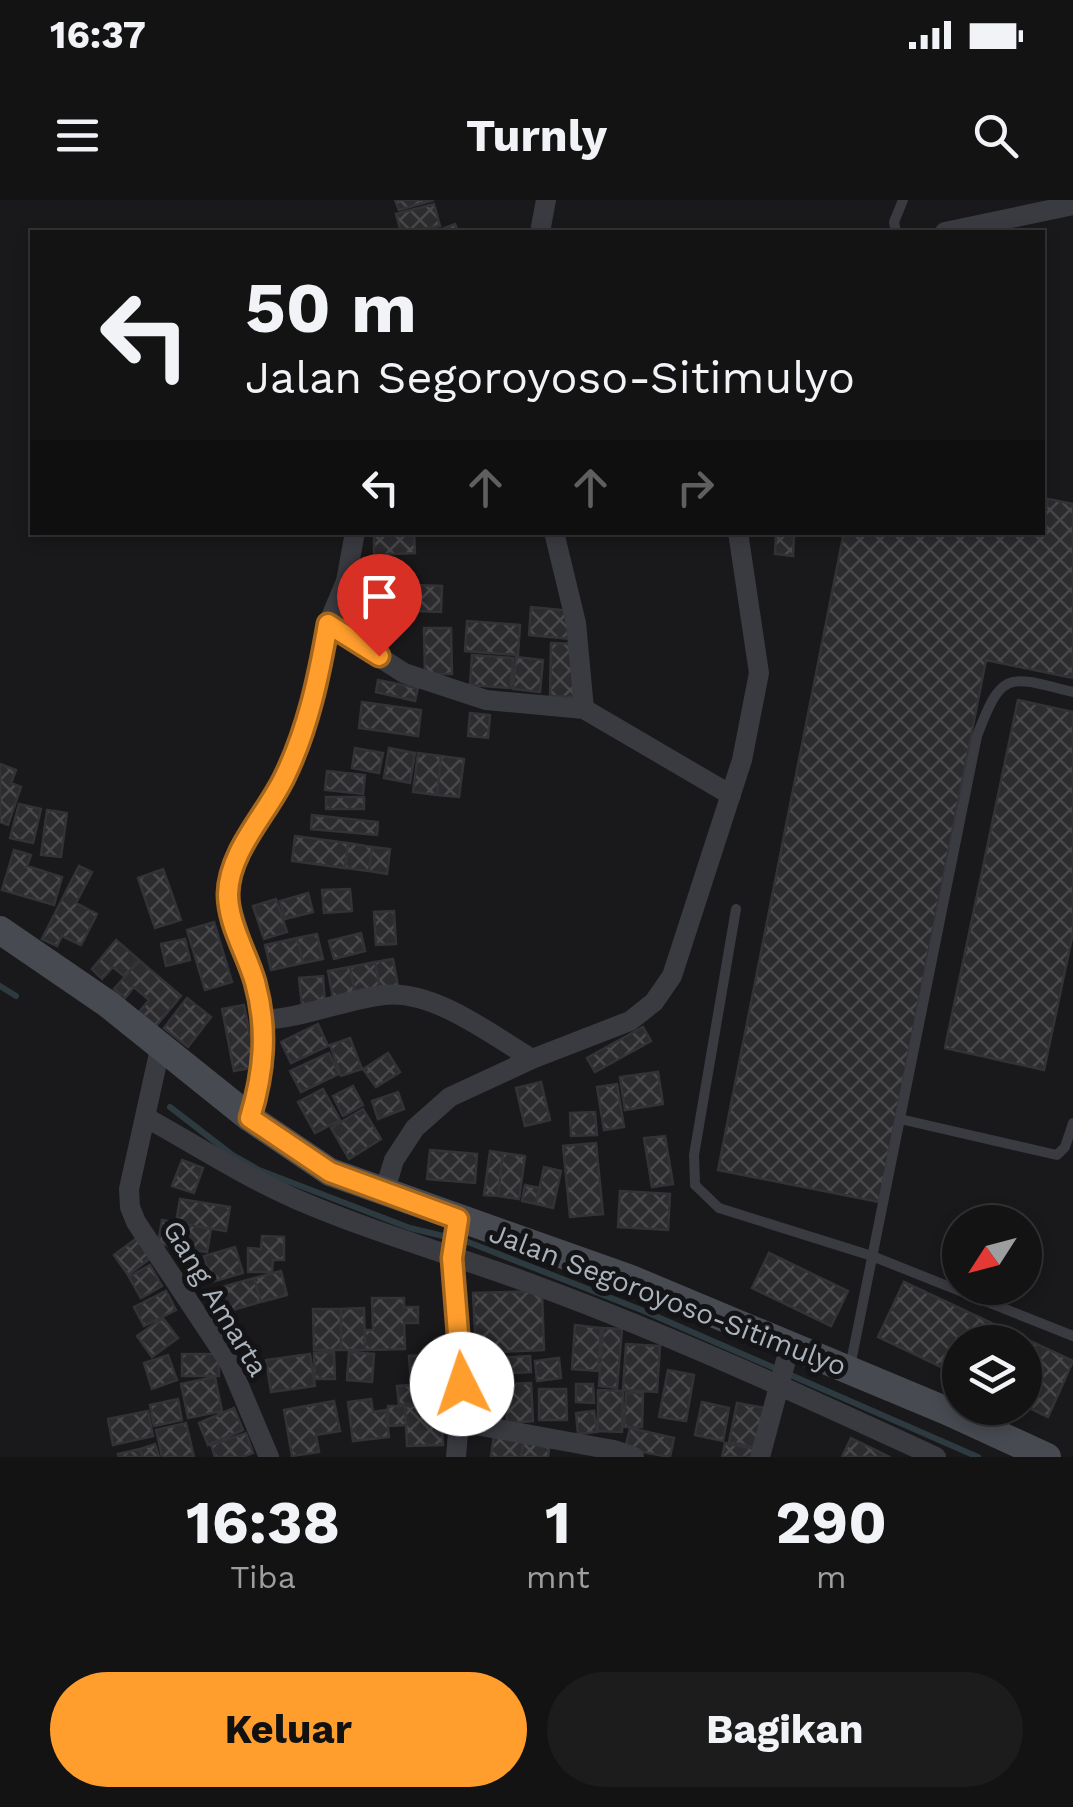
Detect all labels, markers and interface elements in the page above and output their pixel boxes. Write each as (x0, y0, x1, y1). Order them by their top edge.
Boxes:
text: 16:37 (50, 13, 146, 57)
icon: menu (50, 108, 105, 163)
icon: search (968, 108, 1023, 163)
text: Turnly (466, 109, 607, 162)
text: 50 m (245, 267, 417, 349)
icon: left (80, 270, 210, 400)
text: Jalan Segoroyoso-Sitimulyo (245, 351, 855, 404)
icon: left (353, 460, 408, 515)
icon: ahead (458, 460, 513, 515)
icon: ahead (563, 460, 618, 515)
icon: right (668, 460, 723, 515)
pin (337, 554, 422, 657)
icon: arrive (352, 569, 407, 624)
north arrow (942, 1205, 1042, 1305)
map controls (942, 1205, 1042, 1425)
street label: Gang Amarta (156, 1214, 275, 1382)
street label: Jalan Segoroyoso-Sitimulyo (485, 1216, 851, 1383)
button: layers (942, 1325, 1042, 1425)
position arrow (410, 1332, 514, 1436)
text: 16:38 (186, 1487, 340, 1558)
text: 1 (545, 1487, 571, 1558)
text: 290 (776, 1487, 887, 1558)
text: Tiba (230, 1558, 296, 1596)
text: mnt (526, 1558, 590, 1596)
text: m (816, 1558, 847, 1596)
button: Keluar (50, 1672, 527, 1787)
button: Bagikan (547, 1672, 1023, 1787)

